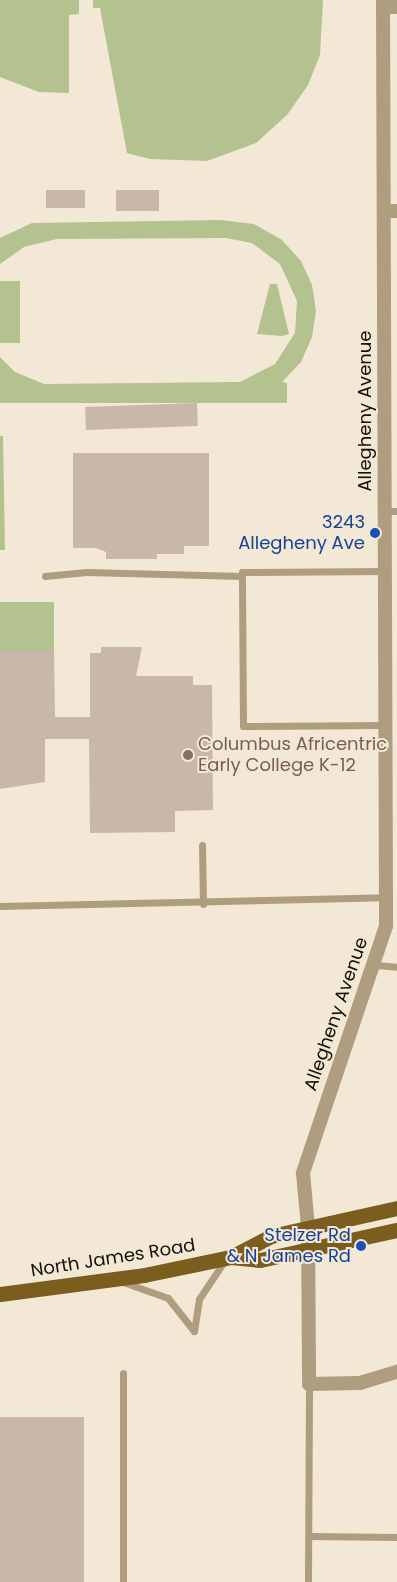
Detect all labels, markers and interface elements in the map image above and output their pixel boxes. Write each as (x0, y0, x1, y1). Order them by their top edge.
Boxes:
street label: Allegheny Avenue (354, 330, 376, 492)
place label: 3243 Allegheny Ave (238, 512, 365, 554)
marker: 3243 Allegheny Ave (369, 527, 381, 539)
place label: Columbus Africentric Early College K-12 (198, 734, 387, 776)
marker: Columbus Africentric Early College K-12 (182, 749, 194, 761)
street label: Allegheny Avenue (300, 934, 372, 1094)
place label: Stelzer Rd & N James Rd (227, 1225, 351, 1268)
street label: North James Road (29, 1234, 197, 1282)
marker: Stelzer Rd & N James Rd (355, 1240, 367, 1252)

